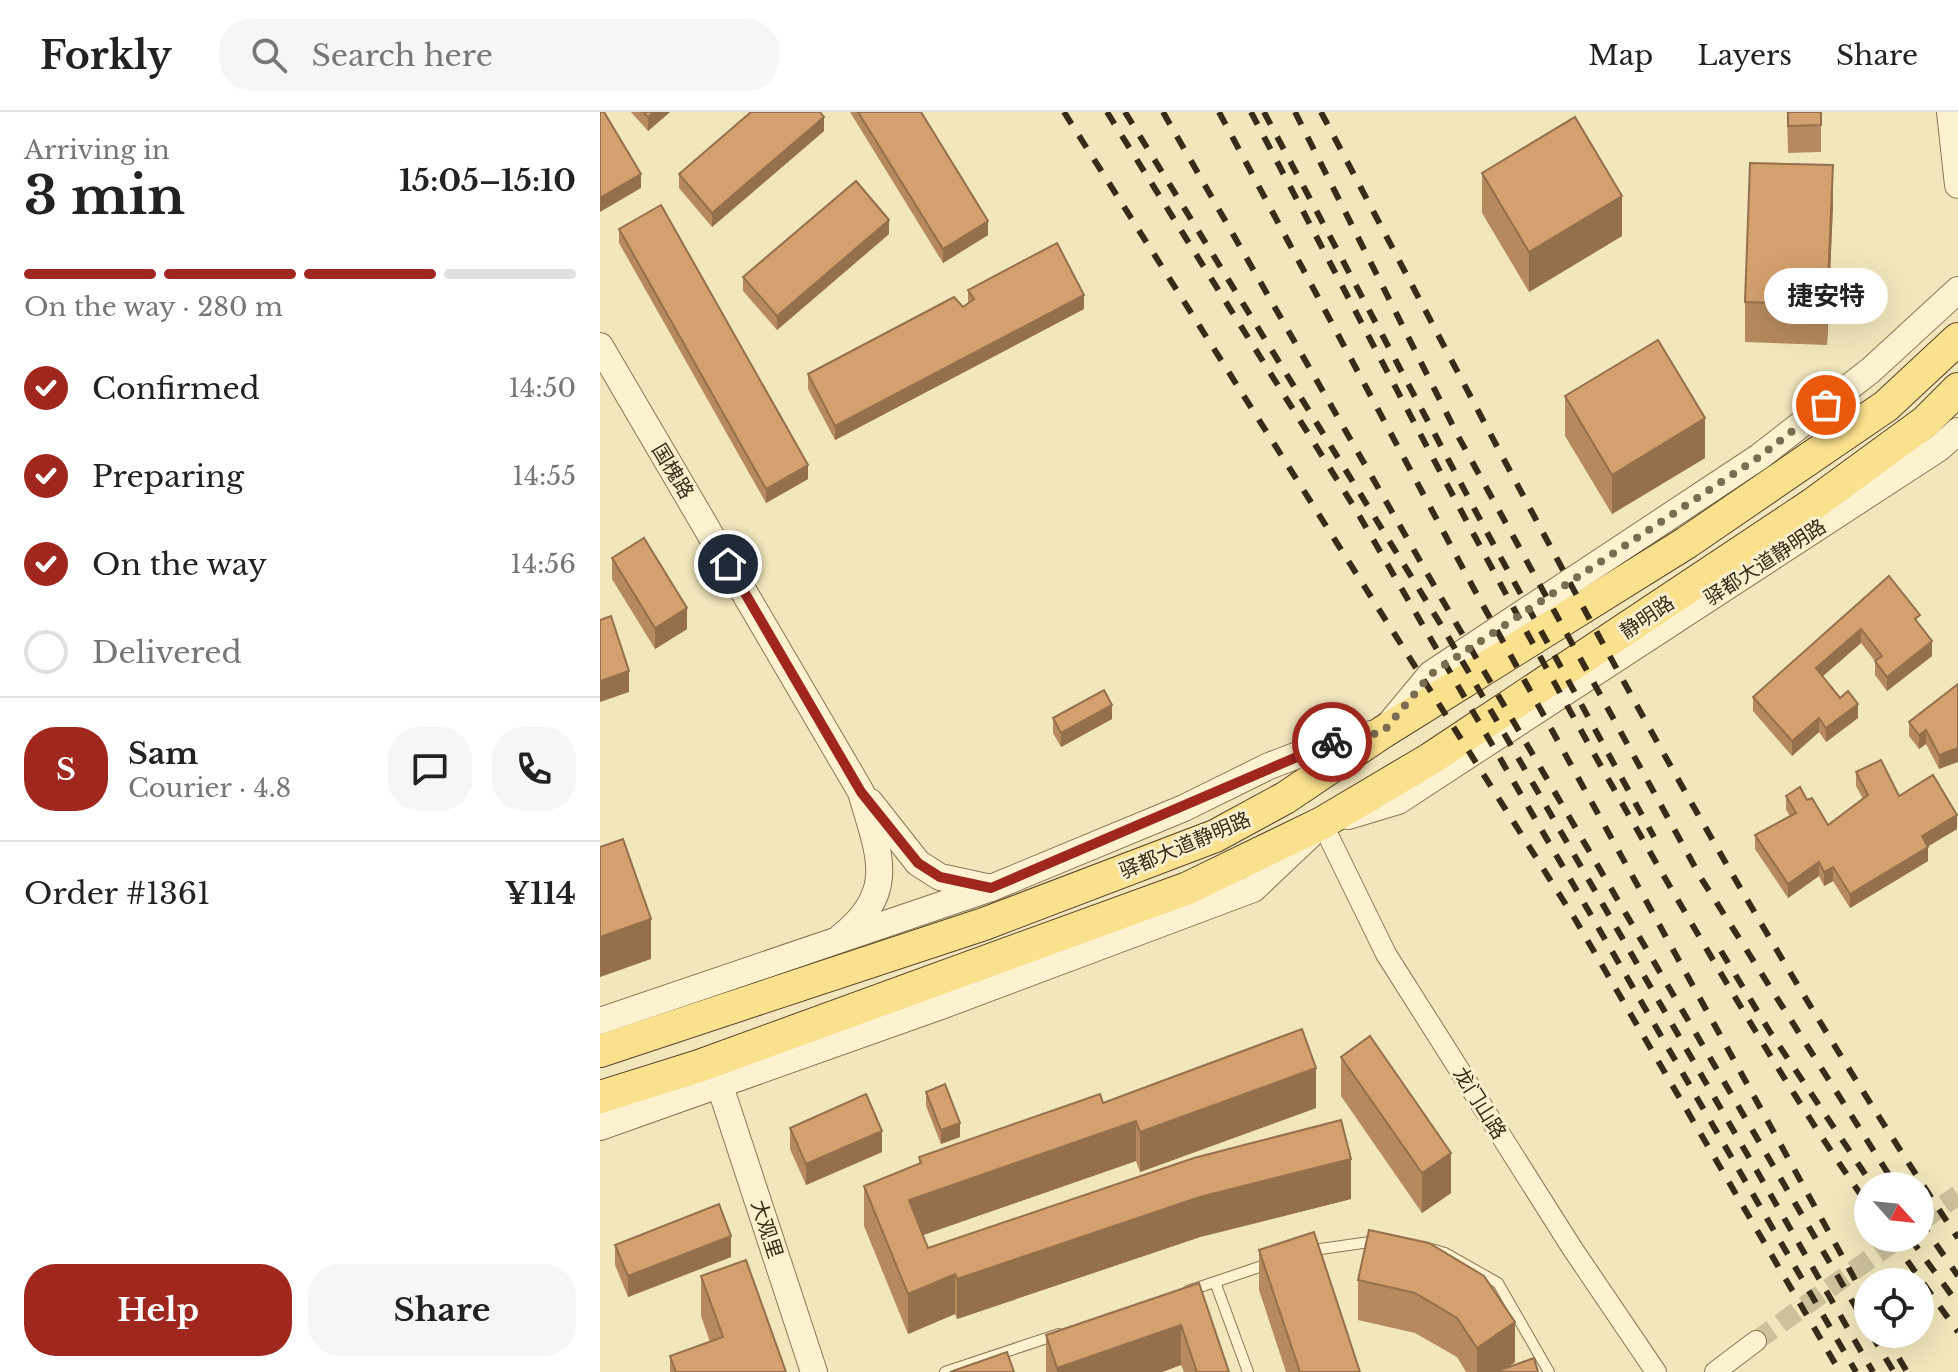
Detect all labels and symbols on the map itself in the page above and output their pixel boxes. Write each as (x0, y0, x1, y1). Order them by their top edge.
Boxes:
callout: 捷安特 (1764, 269, 1888, 325)
pin (1792, 371, 1860, 439)
street label: 国槐路 (647, 439, 699, 503)
street label: 驿都大道静明路 (1700, 514, 1830, 610)
pin (694, 530, 762, 598)
street label: 静明路 (1615, 590, 1679, 644)
courier (1292, 702, 1372, 782)
street label: 驿都大道静明路 (1116, 807, 1254, 883)
street label: 龙门山路 (1449, 1063, 1511, 1143)
north arrow (1854, 1172, 1934, 1252)
street label: 大观里 (746, 1197, 788, 1261)

